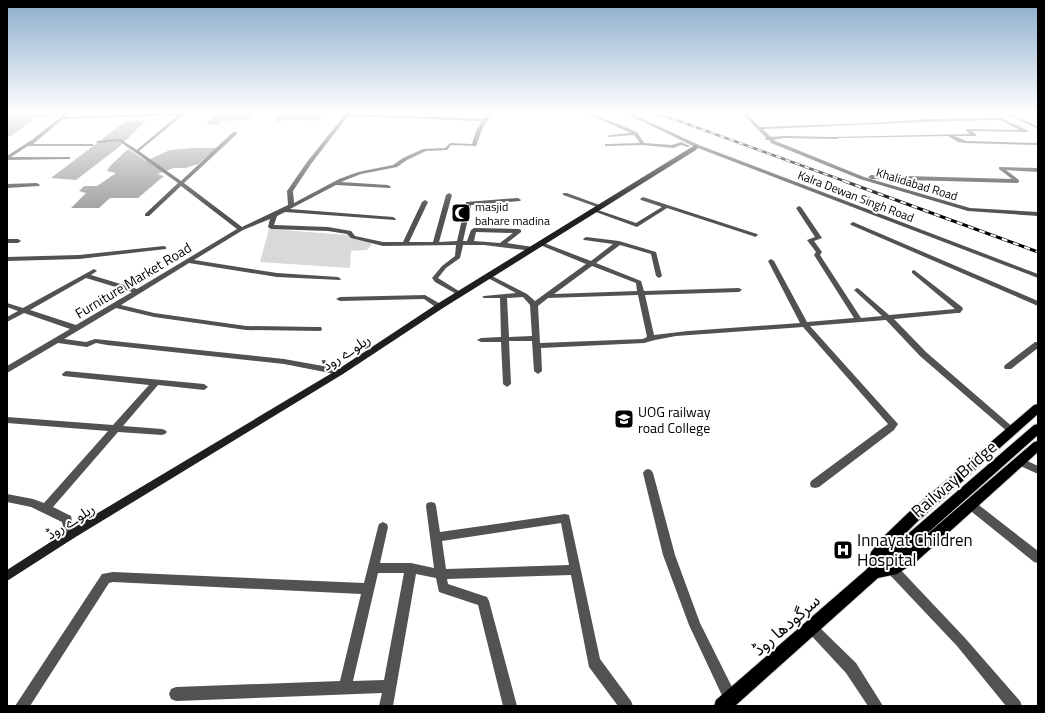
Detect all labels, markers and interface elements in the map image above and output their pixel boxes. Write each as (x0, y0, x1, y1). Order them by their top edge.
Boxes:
street label: Khalidabad Road (874, 163, 960, 205)
street label: Kalra Dewan Singh Road (795, 165, 917, 227)
place label: masjid bahare madina (475, 197, 550, 230)
mosque icon: masjid bahare madina (450, 202, 472, 224)
street label: Furniture Market Road (71, 237, 195, 323)
street label: ریلوے روڈ (318, 328, 374, 376)
place label: UOG railway road College (638, 401, 711, 438)
school or university icon: UOG railway road College (613, 408, 635, 430)
street label: Railway Bridge (905, 434, 1003, 524)
street label: ریلوے روڈ (42, 498, 98, 544)
place label: Innayat Children Hospital (857, 527, 973, 573)
hospital icon: Innayat Children Hospital (832, 539, 854, 561)
street label: سرگودھا روڈ (746, 588, 826, 662)

